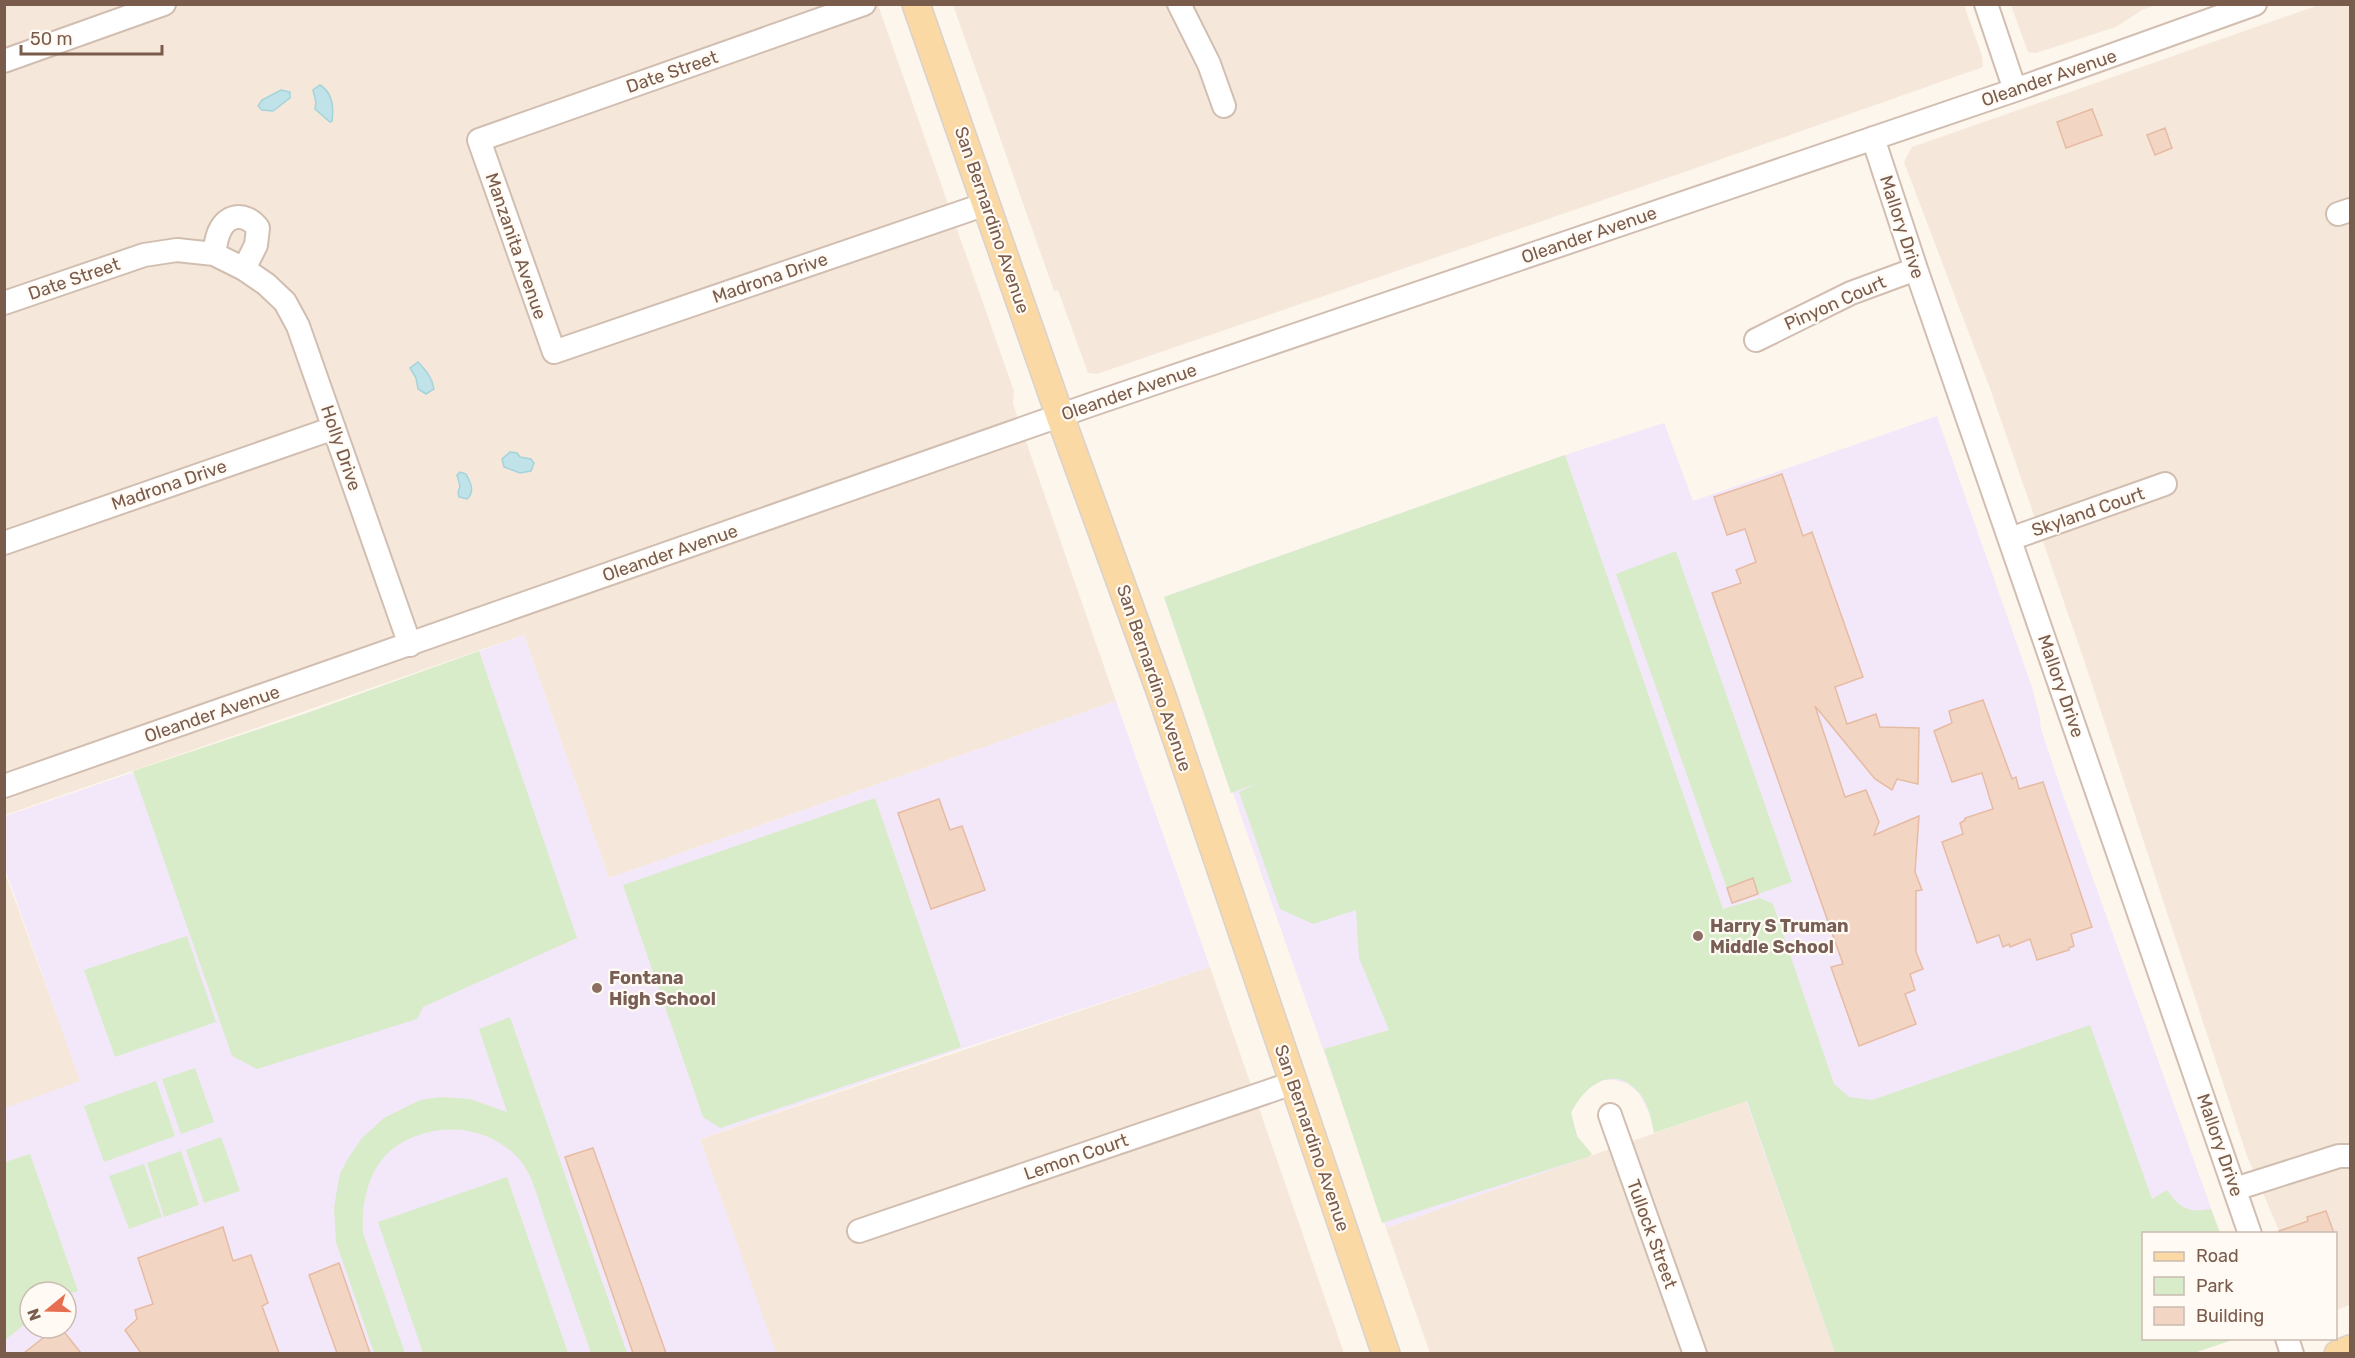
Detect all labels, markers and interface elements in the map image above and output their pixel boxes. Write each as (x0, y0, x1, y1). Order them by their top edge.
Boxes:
scale bar (21, 18, 162, 56)
text: 50 m (30, 28, 73, 50)
street label: Oleander Avenue (1978, 45, 2120, 111)
street label: Date Street (623, 46, 721, 98)
street label: San Bernardino Avenue (950, 124, 1034, 316)
street label: Manzanita Avenue (481, 170, 551, 322)
street label: Mallory Drive (1875, 173, 1929, 281)
street label: Oleander Avenue (1518, 202, 1660, 268)
street label: Madrona Drive (709, 248, 831, 308)
street label: Date Street (25, 253, 123, 305)
street label: Pinyon Court (1781, 271, 1889, 335)
street label: Oleander Avenue (1058, 359, 1200, 425)
street label: Holly Drive (316, 402, 366, 494)
street label: Madrona Drive (108, 455, 230, 515)
street label: Skyland Court (2029, 482, 2147, 542)
street label: Oleander Avenue (599, 520, 741, 586)
street label: San Bernardino Avenue (1112, 582, 1196, 774)
street label: Mallory Drive (2033, 632, 2089, 740)
street label: Oleander Avenue (141, 681, 283, 747)
place label: Harry S Truman Middle School (1710, 915, 1849, 958)
marker: Harry S Truman Middle School (1691, 929, 1705, 943)
place label: Fontana High School (609, 967, 716, 1010)
marker: Fontana High School (590, 981, 604, 995)
street label: San Bernardino Avenue (1270, 1042, 1354, 1234)
street label: Mallory Drive (2192, 1091, 2248, 1199)
street label: Lemon Court (1021, 1129, 1131, 1185)
street label: Tullock Street (1622, 1176, 1682, 1292)
legend (2142, 1232, 2337, 1340)
text: Road (2196, 1245, 2239, 1267)
text: Park (2196, 1275, 2234, 1297)
north arrow (18, 1280, 78, 1340)
text: Building (2196, 1305, 2264, 1327)
text: N (23, 1306, 45, 1323)

